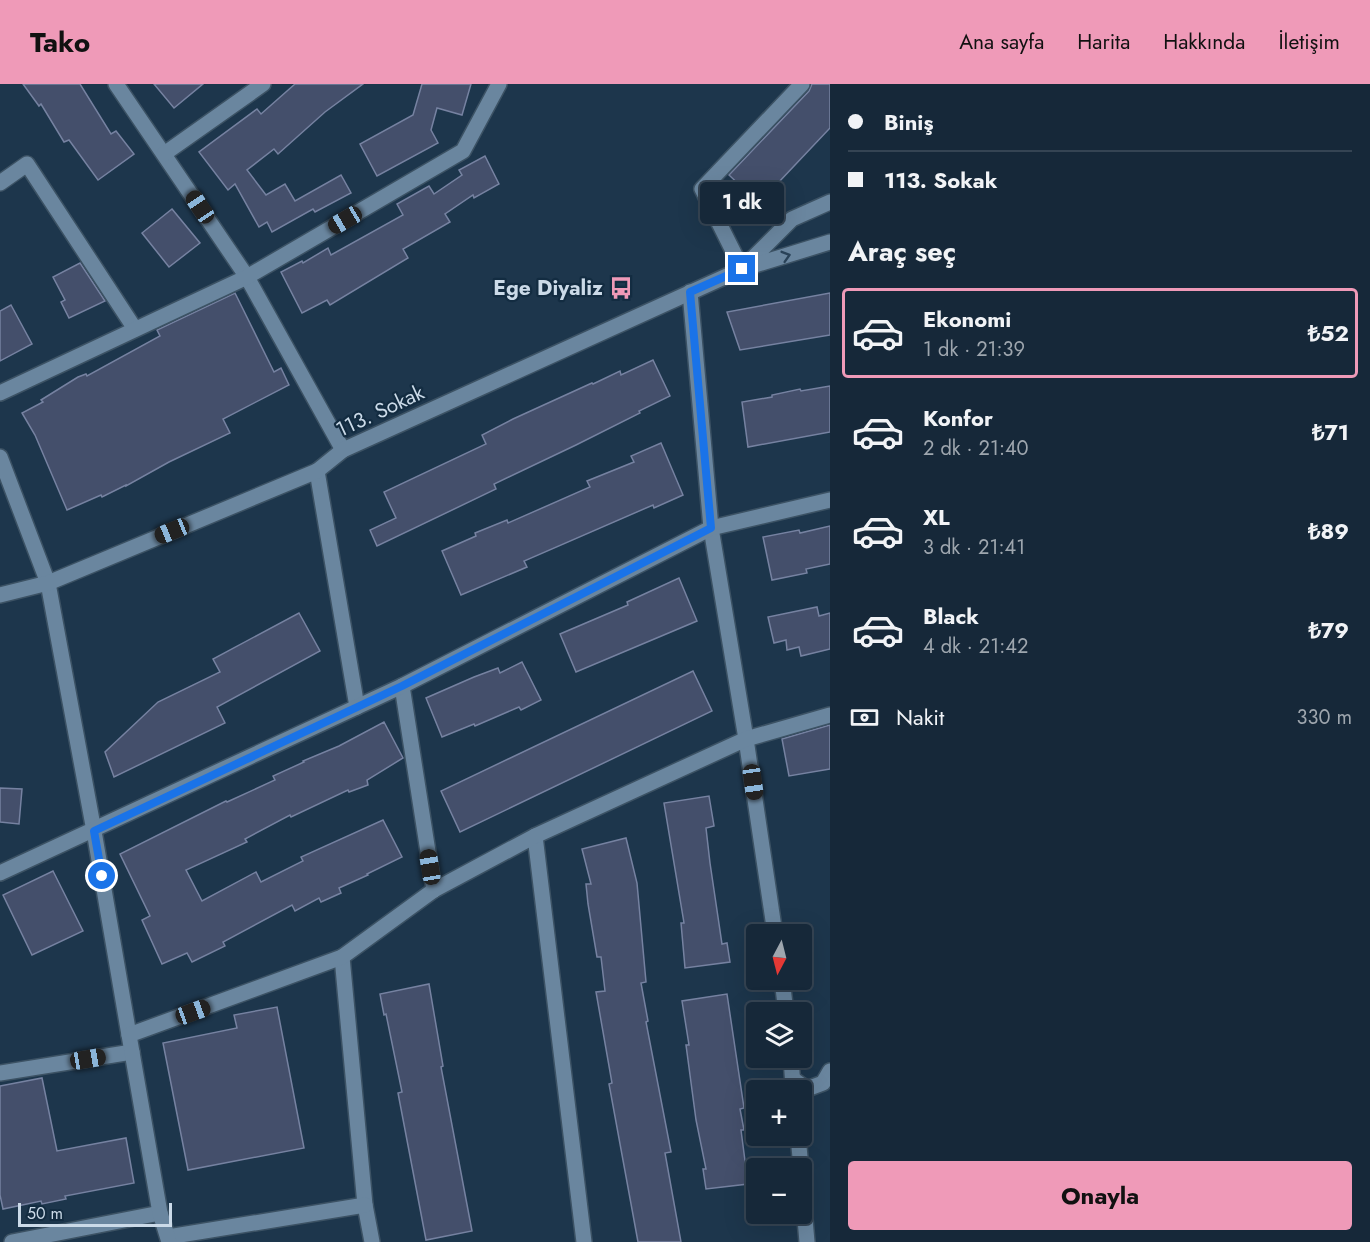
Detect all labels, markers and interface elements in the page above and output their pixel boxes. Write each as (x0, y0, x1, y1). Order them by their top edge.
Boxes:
text: Tako (30, 22, 90, 63)
text: Ana sayfa (959, 27, 1044, 57)
text: Harita (1077, 27, 1130, 57)
text: Hakkında (1163, 27, 1245, 57)
text: İletişim (1278, 27, 1340, 57)
text: Biniş (884, 106, 933, 138)
text: 113. Sokak (884, 164, 997, 196)
callout: 1 dk (700, 182, 784, 224)
car (182, 187, 218, 227)
text: 1 dk (722, 188, 762, 217)
car (325, 203, 365, 237)
text: Araç seç (848, 232, 956, 271)
one-way arrow (780, 250, 791, 263)
route end (728, 255, 755, 282)
place label: Ege Diyaliz (493, 273, 603, 303)
bus stop icon: Ege Diyaliz (608, 275, 634, 301)
text: Ekonomi (923, 303, 1011, 335)
icon: car (851, 306, 905, 360)
text: ₺52 (1308, 317, 1349, 349)
text: 1 dk · 21:39 (923, 335, 1025, 364)
street label: 113. Sokak (331, 377, 430, 445)
text: Konfor (923, 402, 993, 434)
icon: car (851, 405, 905, 459)
text: ₺71 (1312, 416, 1349, 448)
text: 2 dk · 21:40 (923, 434, 1029, 463)
text: XL (923, 501, 950, 533)
icon: car (851, 504, 905, 558)
text: ₺89 (1308, 515, 1349, 547)
car (152, 516, 192, 546)
text: 3 dk · 21:41 (923, 533, 1025, 562)
text: Black (923, 600, 979, 632)
icon: car (851, 603, 905, 657)
text: ₺79 (1308, 614, 1349, 646)
text: 4 dk · 21:42 (923, 632, 1028, 661)
icon: cash (848, 701, 881, 734)
text: Nakit (896, 701, 944, 733)
text: 330 m (1297, 703, 1352, 732)
car (742, 763, 764, 801)
car (418, 848, 442, 886)
route start (88, 862, 115, 889)
north arrow (746, 924, 812, 990)
map controls (746, 924, 812, 1224)
car (173, 997, 213, 1027)
button: layers (746, 1002, 812, 1068)
car (69, 1047, 107, 1071)
button: + (746, 1080, 812, 1146)
button: − (746, 1158, 812, 1224)
button: Onayla (848, 1161, 1352, 1230)
scale bar (18, 1200, 172, 1228)
text: 50 m (27, 1202, 63, 1225)

